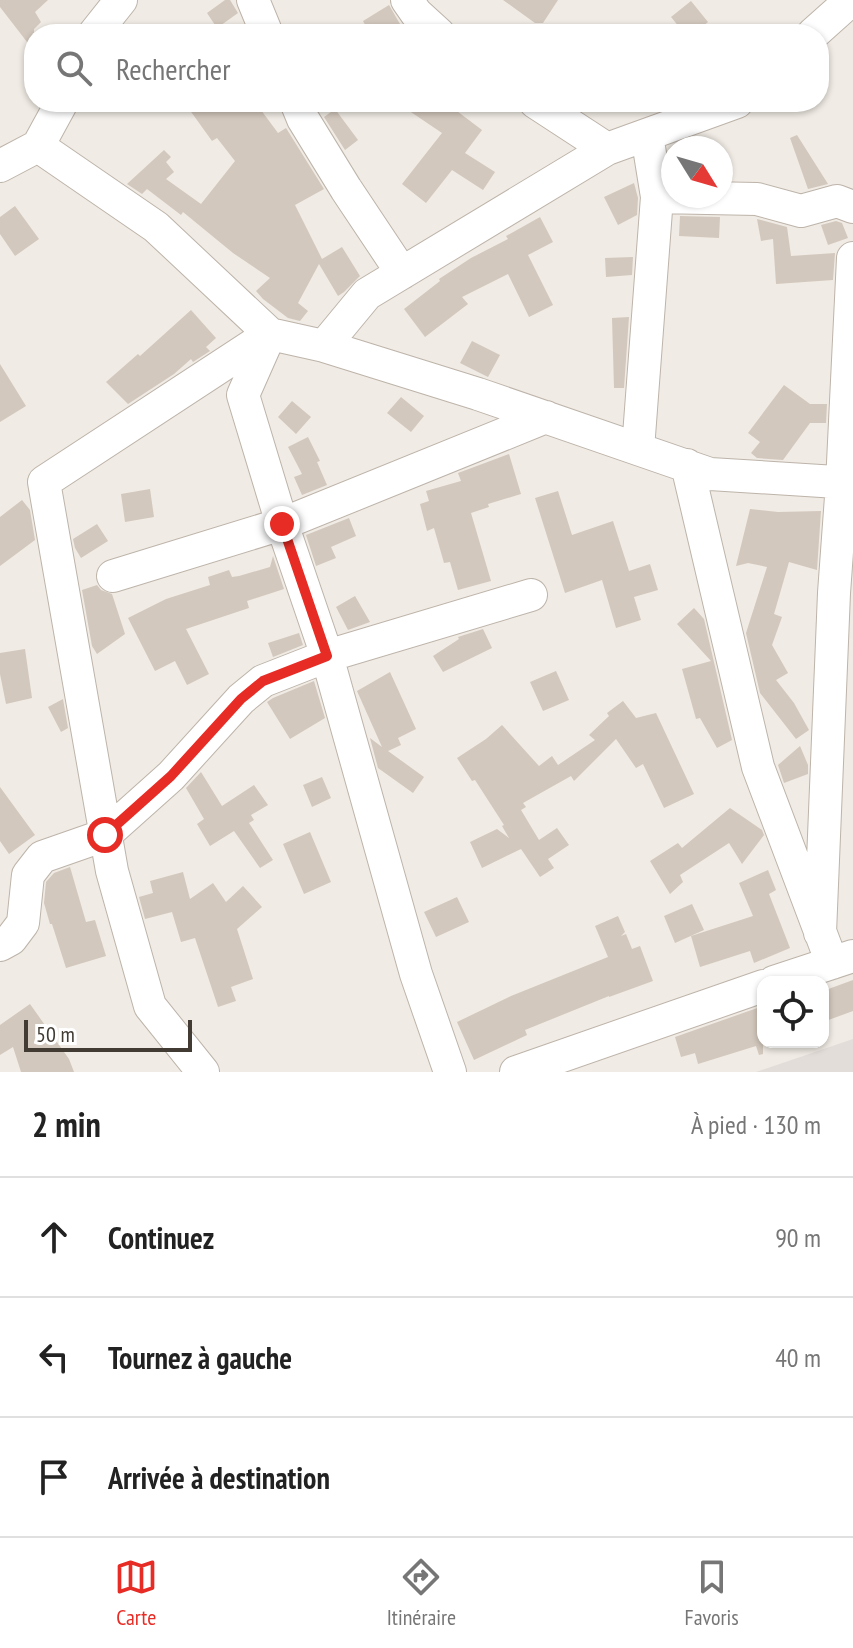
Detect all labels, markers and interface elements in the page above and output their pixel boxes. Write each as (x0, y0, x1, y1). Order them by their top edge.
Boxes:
search box (24, 24, 829, 112)
icon: search (52, 46, 96, 90)
text: Rechercher (116, 49, 230, 88)
north arrow (661, 136, 733, 208)
route end (264, 506, 300, 542)
route start (87, 817, 123, 853)
map controls (757, 976, 829, 1048)
button: locate (757, 976, 829, 1048)
scale bar (24, 1016, 192, 1052)
text: 50 m (36, 1020, 75, 1048)
text: 2 min (32, 1102, 101, 1146)
text: À pied · 130 m (691, 1108, 821, 1141)
icon: ahead (32, 1215, 76, 1259)
text: Continuez (108, 1218, 214, 1257)
text: 90 m (775, 1221, 821, 1254)
icon: left (32, 1335, 76, 1379)
text: Tournez à gauche (108, 1338, 292, 1377)
text: 40 m (775, 1341, 821, 1374)
icon: arrive (32, 1455, 76, 1499)
text: Arrivée à destination (108, 1458, 330, 1497)
tab: Carte (114, 1555, 158, 1631)
tab: Itinéraire (387, 1555, 456, 1631)
tab: Favoris (685, 1555, 739, 1631)

